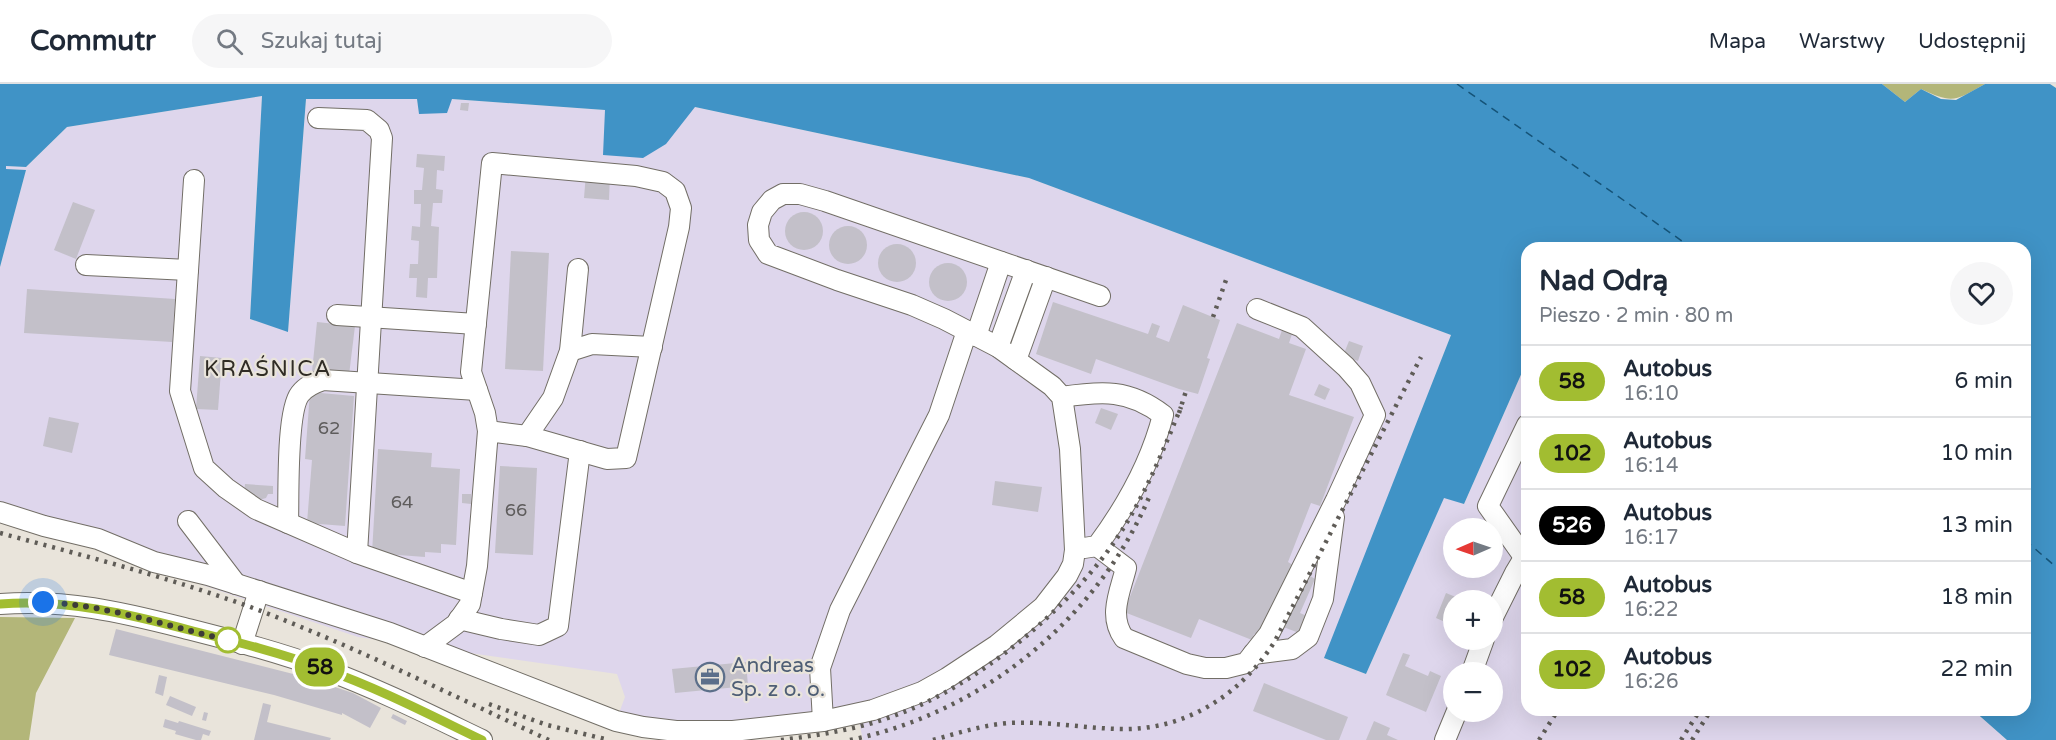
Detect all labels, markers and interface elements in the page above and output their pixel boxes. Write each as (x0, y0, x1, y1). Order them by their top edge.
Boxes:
search box (192, 14, 612, 68)
text: Commutr (30, 24, 156, 58)
icon: search (213, 25, 246, 58)
text: Szukaj tutaj (261, 28, 382, 54)
text: Mapa (1709, 29, 1766, 54)
text: Warstwy (1799, 29, 1885, 54)
text: Udostępnij (1918, 29, 2026, 54)
button: heart (1950, 262, 2013, 325)
text: Nad Odrą (1539, 264, 1668, 298)
text: Pieszo · 2 min · 80 m (1539, 304, 1733, 328)
district label: KRAŚNICA (204, 355, 332, 382)
text: Autobus (1623, 356, 1712, 382)
text: 6 min (1954, 368, 2013, 394)
text: 58 (1559, 369, 1585, 394)
text: 16:10 (1623, 382, 1678, 406)
house number: 62 (318, 417, 340, 439)
text: Autobus (1623, 428, 1712, 454)
text: 10 min (1941, 440, 2013, 466)
text: 102 (1552, 441, 1592, 466)
text: 16:14 (1623, 454, 1678, 478)
house number: 64 (391, 491, 413, 513)
house number: 66 (505, 499, 527, 521)
text: Autobus (1623, 500, 1712, 526)
text: 13 min (1941, 512, 2013, 538)
text: 526 (1552, 513, 1592, 538)
north arrow (1443, 518, 1503, 578)
map controls (1443, 518, 1503, 722)
text: 16:17 (1623, 526, 1678, 550)
text: Autobus (1623, 572, 1712, 598)
text: 18 min (1941, 584, 2013, 610)
text: 58 (1559, 585, 1585, 610)
your location (28, 587, 58, 617)
button: + (1443, 590, 1503, 650)
text: 16:22 (1623, 598, 1678, 622)
unlabelled marker (215, 627, 241, 653)
text: Autobus (1623, 644, 1712, 670)
line badge: 58 (293, 648, 347, 686)
place label: Andreas Sp. z o. o. (731, 653, 825, 702)
text: 58 (307, 655, 333, 680)
text: 22 min (1941, 656, 2013, 682)
text: 102 (1552, 657, 1592, 682)
office icon: Andreas Sp. z o. o. (694, 661, 726, 693)
button: − (1443, 662, 1503, 722)
text: 16:26 (1623, 670, 1678, 694)

